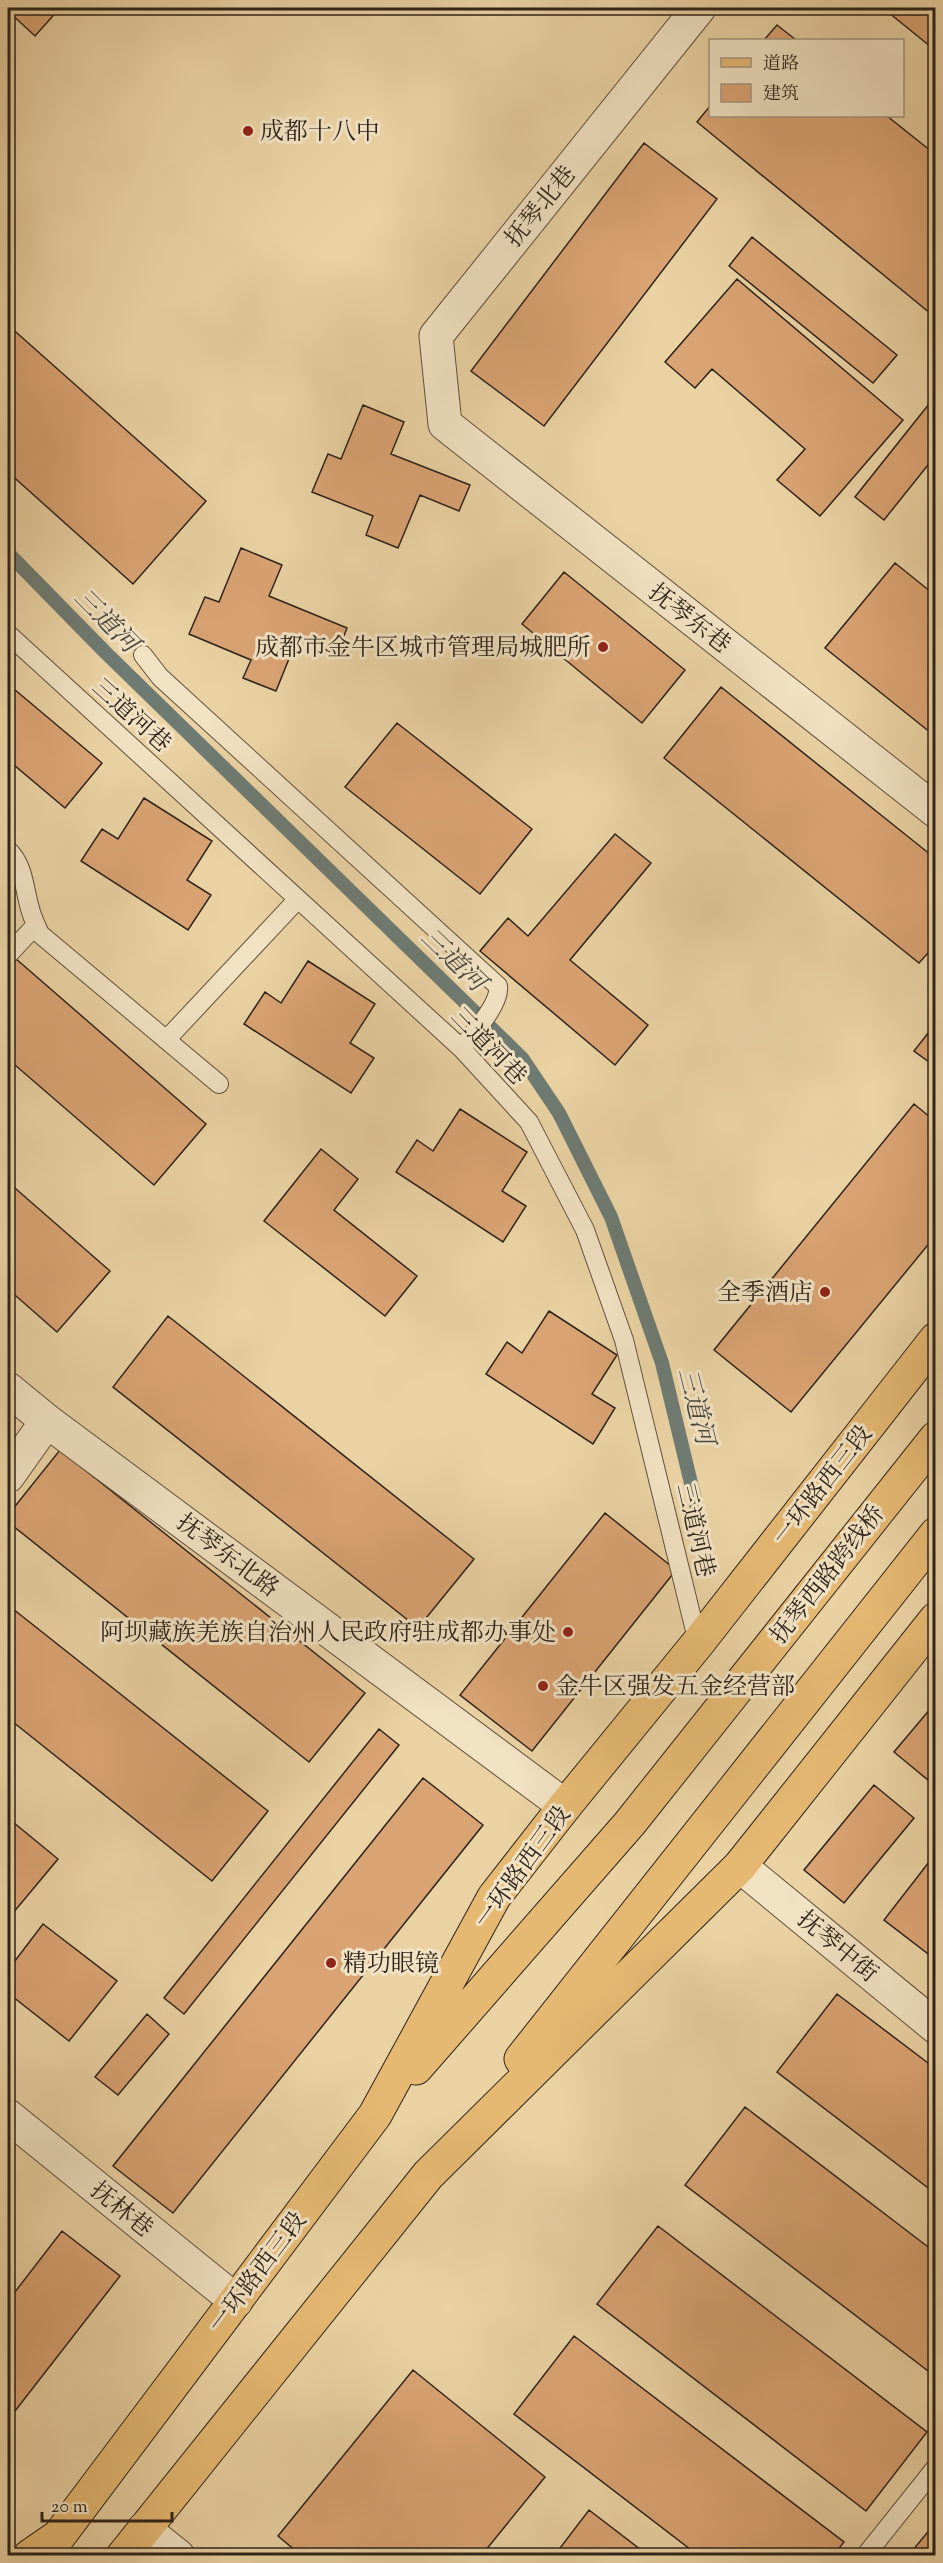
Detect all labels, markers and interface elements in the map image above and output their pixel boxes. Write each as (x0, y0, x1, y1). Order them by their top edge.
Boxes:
legend (709, 39, 904, 117)
text: 道路 (763, 52, 799, 78)
text: 建筑 (763, 82, 799, 108)
place label: 成都十八中 (260, 116, 380, 150)
marker: 成都十八中 (241, 124, 255, 138)
street label: 抚琴北巷 (498, 159, 585, 255)
street label: 抚琴东巷 (640, 577, 737, 663)
water label: 三道河 (65, 581, 149, 665)
place label: 成都市金牛区城市管理局城肥所 (255, 632, 591, 666)
marker: 成都市金牛区城市管理局城肥所 (596, 640, 610, 654)
street label: 三道河巷 (84, 672, 178, 761)
water label: 三道河 (411, 920, 496, 1004)
street label: 三道河巷 (442, 1001, 533, 1094)
place label: 全季酒店 (717, 1277, 813, 1311)
marker: 全季酒店 (818, 1285, 832, 1299)
water label: 三道河 (667, 1364, 723, 1453)
street label: 一环路西三段 (766, 1419, 881, 1553)
street label: 三道河巷 (667, 1480, 721, 1581)
street label: 抚琴西路跨线桥 (763, 1499, 894, 1652)
street label: 抚琴东北路 (169, 1507, 285, 1606)
place label: 阿坝藏族羌族自治州人民政府驻成都办事处 (100, 1617, 556, 1651)
marker: 阿坝藏族羌族自治州人民政府驻成都办事处 (561, 1625, 575, 1639)
place label: 金牛区强发五金经营部 (555, 1671, 795, 1705)
marker: 金牛区强发五金经营部 (536, 1679, 550, 1693)
street label: 一环路西三段 (468, 1800, 580, 1936)
street label: 抚琴中街 (789, 1904, 884, 1991)
place label: 精功眼镜 (343, 1948, 439, 1982)
marker: 精功眼镜 (324, 1956, 338, 1970)
street label: 抚林巷 (82, 2175, 159, 2246)
street label: 一环路西三段 (202, 2205, 316, 2341)
scale bar (42, 2485, 172, 2523)
text: 20 m (51, 2495, 88, 2521)

